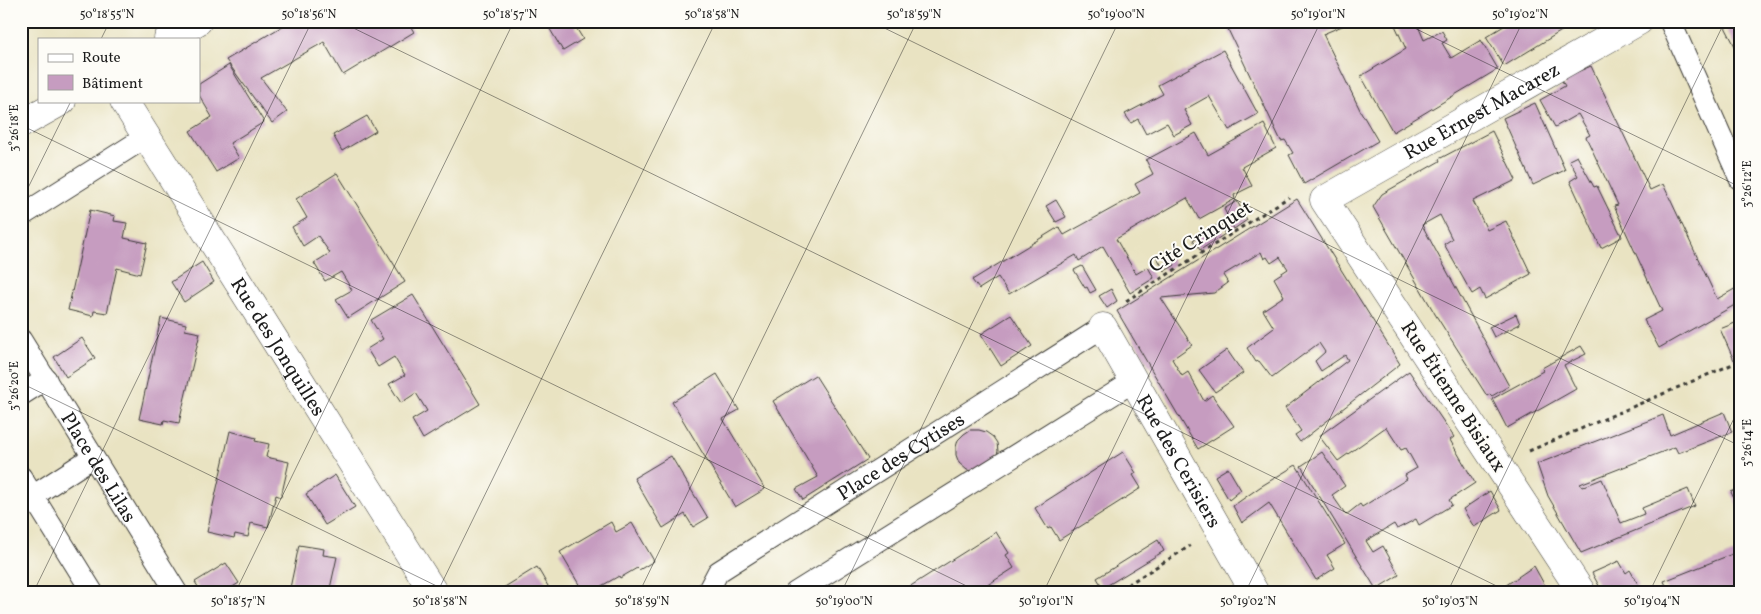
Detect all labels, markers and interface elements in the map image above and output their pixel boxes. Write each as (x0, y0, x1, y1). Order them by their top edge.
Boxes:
text: 50°18'55"N (80, 7, 134, 23)
text: 50°18'56"N (282, 7, 337, 23)
text: 50°18'57"N (483, 7, 537, 23)
text: 50°18'58"N (684, 7, 740, 23)
text: 50°18'59"N (887, 7, 941, 23)
text: 50°19'00"N (1087, 7, 1145, 23)
text: 50°19'01"N (1291, 7, 1345, 23)
text: 50°19'02"N (1492, 7, 1548, 23)
legend (38, 38, 200, 102)
text: Route (82, 48, 121, 69)
street label: Rue Ernest Macarez (1399, 57, 1565, 168)
text: Bâtiment (82, 74, 143, 95)
text: 3°26'18"E (7, 104, 23, 152)
text: 3°26'12"E (1740, 160, 1756, 208)
street label: Cité Crinquet (1144, 195, 1258, 281)
street label: Rue des Jonquilles (223, 273, 331, 422)
street label: Rue Étienne Bisiaux (1393, 316, 1512, 478)
text: 3°26'20"E (7, 361, 23, 411)
street label: Rue des Cerisiers (1128, 390, 1227, 534)
street label: Place des Lilas (53, 407, 142, 528)
street label: Place des Cytises (832, 407, 971, 509)
text: 3°26'14"E (1740, 419, 1756, 467)
text: 50°18'57"N (211, 594, 265, 610)
text: 50°18'58"N (412, 594, 468, 610)
text: 50°18'59"N (615, 594, 669, 610)
text: 50°19'00"N (815, 594, 873, 610)
text: 50°19'01"N (1019, 594, 1073, 610)
text: 50°19'02"N (1220, 594, 1276, 610)
text: 50°19'03"N (1422, 594, 1478, 610)
text: 50°19'04"N (1624, 594, 1680, 610)

